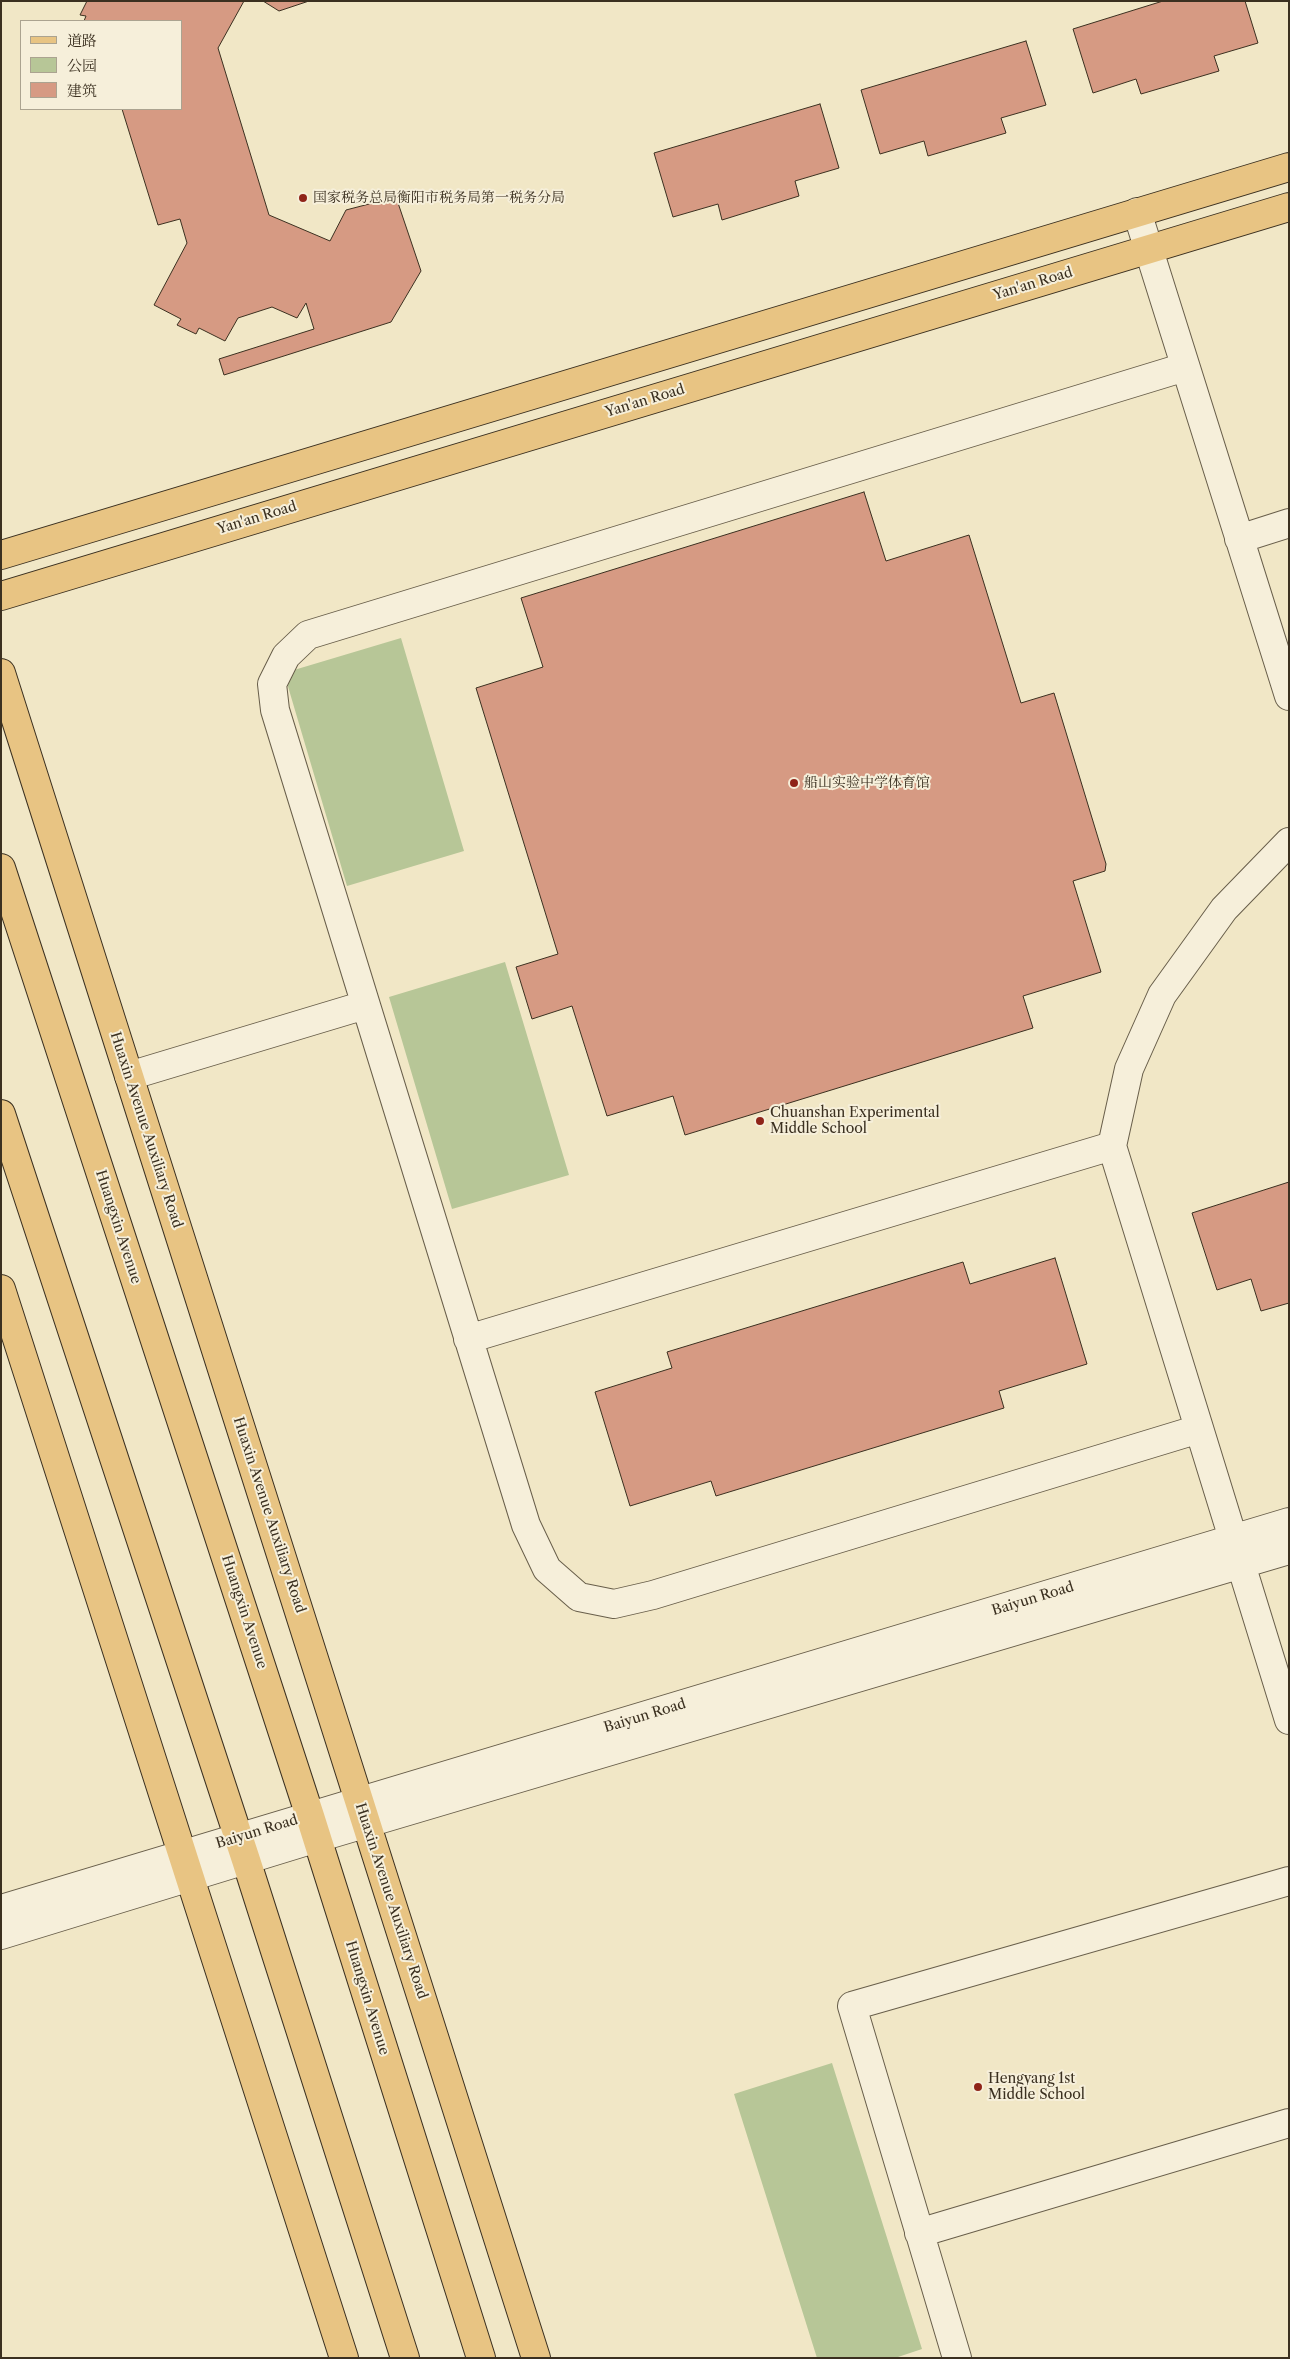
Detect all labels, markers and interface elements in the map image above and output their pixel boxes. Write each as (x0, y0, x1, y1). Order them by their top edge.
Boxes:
legend (20, 20, 182, 110)
text: 道路 (67, 31, 97, 50)
text: 公园 (67, 56, 97, 75)
text: 建筑 (67, 81, 97, 100)
place label: 国家税务总局衡阳市税务局第一税务分局 (313, 190, 565, 206)
marker: 国家税务总局衡阳市税务局第一税务分局 (297, 192, 309, 204)
street label: Yan'an Road (991, 264, 1075, 304)
street label: Yan'an Road (603, 381, 687, 421)
street label: Yan'an Road (215, 498, 299, 538)
place label: 船山实验中学体育馆 (804, 775, 930, 791)
marker: 船山实验中学体育馆 (788, 777, 800, 789)
street label: Huaxin Avenue Auxiliary Road (106, 1030, 186, 1230)
place label: Chuanshan Experimental Middle School (770, 1105, 940, 1138)
marker: Chuanshan Experimental Middle School (754, 1115, 766, 1127)
street label: Huangxin Avenue (92, 1168, 144, 1286)
street label: Huaxin Avenue Auxiliary Road (229, 1415, 309, 1615)
street label: Huangxin Avenue (218, 1553, 270, 1671)
street label: Baiyun Road (990, 1579, 1076, 1619)
street label: Baiyun Road (602, 1696, 688, 1736)
street label: Huaxin Avenue Auxiliary Road (351, 1801, 431, 2001)
street label: Baiyun Road (214, 1812, 300, 1852)
street label: Huangxin Avenue (342, 1939, 392, 2057)
place label: Hengyang 1st Middle School (988, 2071, 1085, 2104)
marker: Hengyang 1st Middle School (972, 2081, 984, 2093)

